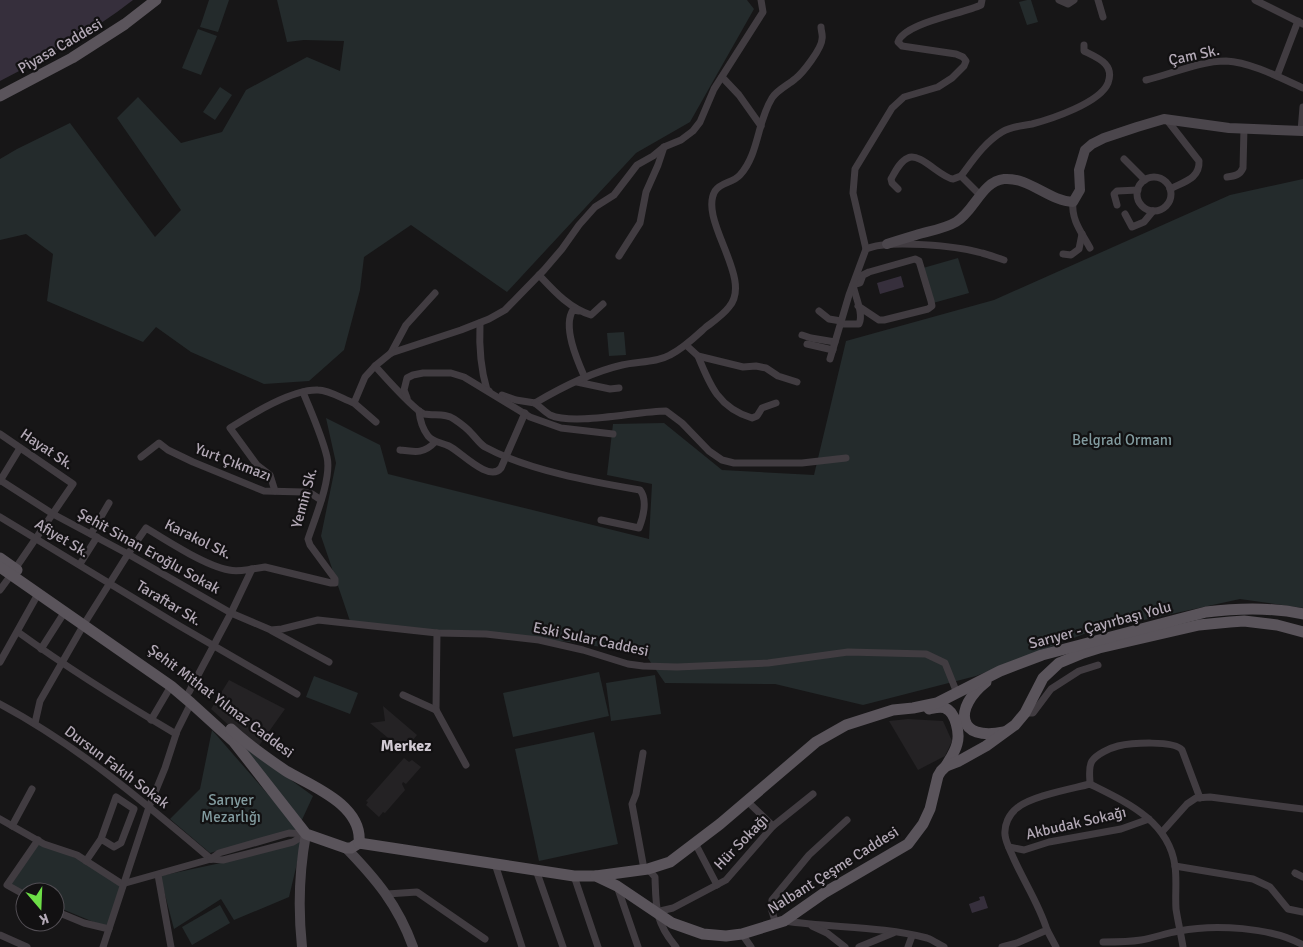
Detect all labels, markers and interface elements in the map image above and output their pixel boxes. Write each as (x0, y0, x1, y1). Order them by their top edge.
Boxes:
street label: Piyasa Caddesi (14, 14, 106, 78)
street label: Çam Sk. (1167, 41, 1221, 69)
street label: Hayat Sk. (17, 425, 77, 473)
park label: Belgrad Ormanı (1072, 431, 1172, 449)
street label: Yurt Çıkmazı (192, 439, 274, 485)
street label: Yemin Sk. (287, 466, 321, 530)
street label: Şehit Sinan Eroğlu Sokak (75, 504, 224, 598)
street label: Afiyet Sk. (32, 515, 92, 561)
street label: Karakol Sk. (162, 515, 234, 563)
street label: Taraftar Sk. (133, 577, 205, 630)
street label: Sarıyer - Çayırbaşı Yolu (1027, 597, 1173, 653)
street label: Eski Sular Caddesi (532, 618, 650, 660)
street label: Şehit Mithat Yılmaz Caddesi (145, 640, 297, 762)
street label: Dursun Fakıh Sokak (61, 722, 173, 812)
district label: Merkez (381, 736, 431, 756)
park label: Sarıyer Mezarlığı (201, 791, 261, 826)
street label: Akbudak Sokağı (1024, 803, 1128, 843)
street label: Hür Sokağı (710, 810, 772, 874)
street label: Nalbant Çeşme Caddesi (764, 822, 902, 918)
north arrow (15, 882, 65, 932)
text: K (37, 909, 51, 928)

